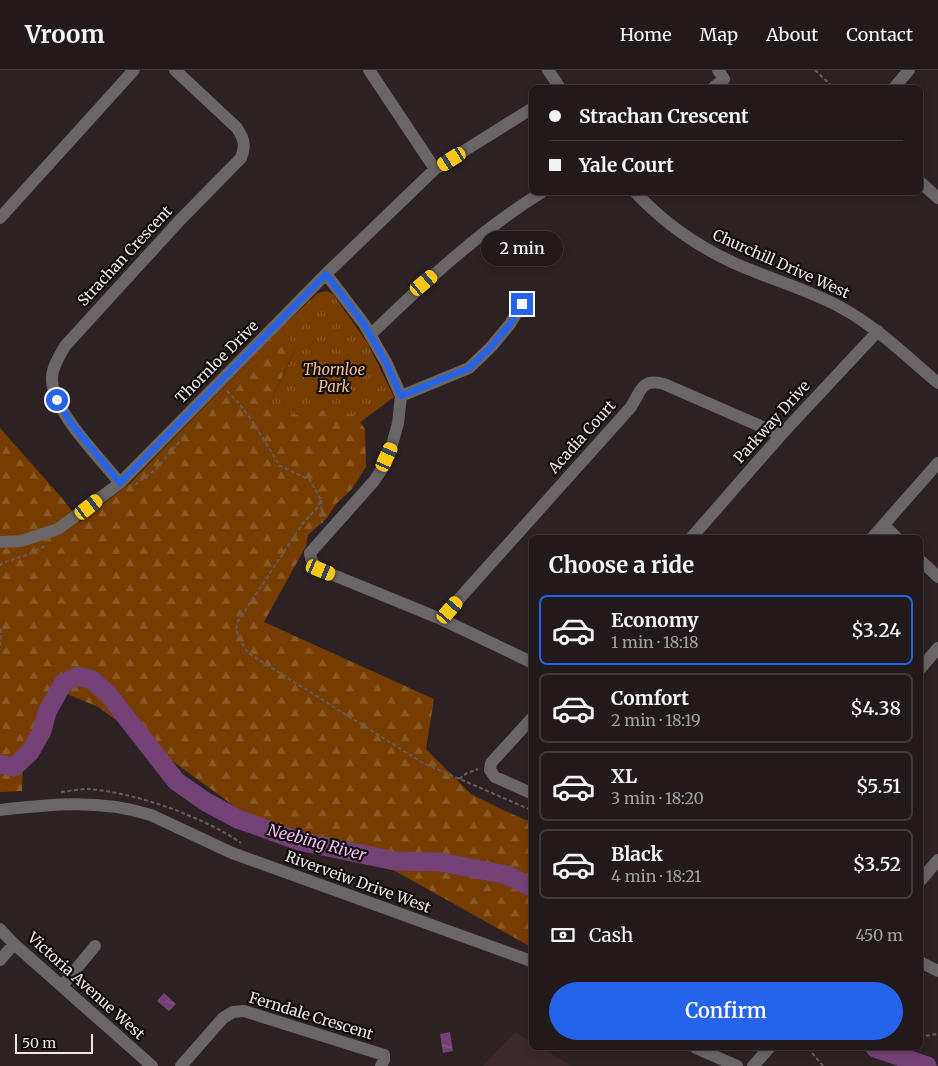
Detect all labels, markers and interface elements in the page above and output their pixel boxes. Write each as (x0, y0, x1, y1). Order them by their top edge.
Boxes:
text: Vroom (25, 19, 105, 50)
text: Home (620, 23, 672, 46)
text: Map (700, 23, 738, 46)
text: About (766, 23, 818, 46)
text: Contact (846, 23, 913, 46)
text: Strachan Crescent (579, 104, 749, 128)
car (435, 145, 468, 173)
text: Yale Court (579, 153, 674, 177)
street label: Strachan Crescent (73, 201, 176, 310)
street label: Churchill Drive West (710, 225, 853, 302)
callout: 2 min (481, 232, 563, 266)
text: 2 min (499, 238, 545, 258)
car (407, 268, 440, 298)
route end (511, 293, 533, 315)
street label: Thornloe Drive (171, 316, 262, 407)
park label: Thornloe Park (303, 360, 366, 396)
street label: Parkway Drive (729, 376, 814, 467)
route start (46, 389, 68, 411)
street label: Acadia Court (543, 396, 620, 478)
car (374, 440, 399, 474)
car (72, 492, 105, 522)
text: Choose a ride (549, 551, 694, 579)
car (304, 557, 337, 583)
car (434, 594, 465, 626)
icon: car (551, 608, 596, 653)
text: Economy (611, 608, 699, 632)
text: $3.24 (851, 618, 901, 642)
text: 1 min · 18:18 (611, 632, 698, 652)
icon: car (551, 686, 596, 731)
text: Comfort (611, 686, 689, 710)
text: $4.38 (850, 696, 901, 720)
text: 2 min · 18:19 (611, 710, 701, 730)
icon: car (551, 764, 596, 809)
text: XL (611, 764, 637, 788)
text: $5.51 (856, 774, 901, 798)
text: 3 min · 18:20 (611, 788, 704, 808)
water label: Neebing River (266, 819, 369, 865)
icon: car (551, 842, 596, 887)
text: Black (611, 842, 663, 866)
street label: Riverveiw Drive West (283, 846, 434, 917)
text: $3.52 (853, 852, 901, 876)
text: 4 min · 18:21 (611, 866, 701, 886)
icon: cash (549, 921, 577, 949)
text: Cash (589, 923, 633, 947)
text: 450 m (855, 925, 903, 945)
street label: Victoria Avenue West (23, 927, 149, 1043)
button: Confirm (549, 982, 903, 1040)
street label: Ferndale Crescent (247, 988, 376, 1043)
scale bar (15, 1031, 92, 1054)
text: 50 m (22, 1034, 56, 1052)

